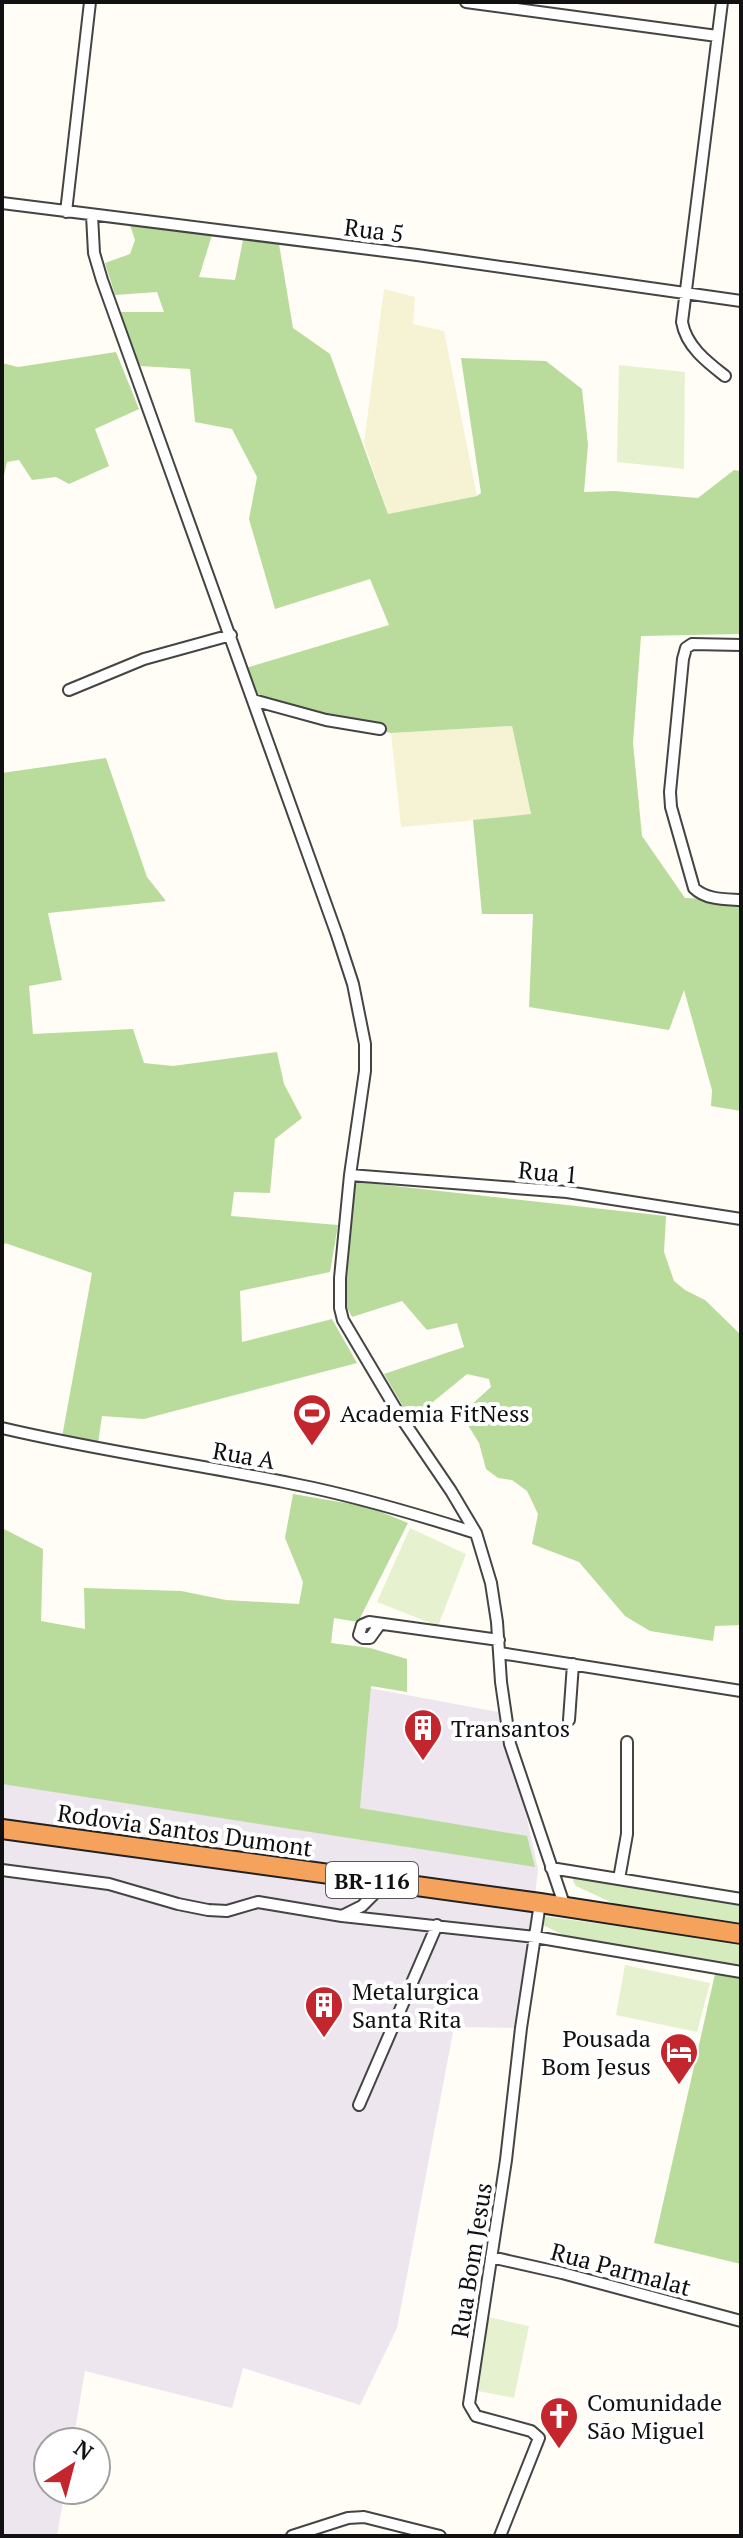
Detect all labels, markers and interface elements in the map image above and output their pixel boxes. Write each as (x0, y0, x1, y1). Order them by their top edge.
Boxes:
street label: Rua 5 (342, 210, 406, 250)
street label: Rua 1 (517, 1153, 579, 1191)
sports icon: Academia FitNess (291, 1392, 333, 1447)
place label: Academia FitNess (340, 1397, 530, 1429)
street label: Rua A (210, 1434, 278, 1476)
building icon: Transantos (402, 1707, 444, 1762)
place label: Transantos (451, 1712, 570, 1744)
street label: Rodovia Santos Dumont (55, 1796, 315, 1864)
road number: BR-116 (326, 1862, 418, 1898)
place label: Metalurgica Santa Rita (352, 1975, 479, 2035)
building icon: Metalurgica Santa Rita (303, 1984, 345, 2039)
place label: Pousada Bom Jesus (542, 2022, 651, 2082)
hotel icon: Pousada Bom Jesus (658, 2031, 700, 2086)
street label: Rua Bom Jesus (443, 2180, 499, 2340)
street label: Rua Parmalat (547, 2235, 695, 2303)
place label: Comunidade São Miguel (587, 2386, 722, 2446)
church icon: Comunidade São Miguel (538, 2395, 580, 2450)
north arrow (32, 2426, 112, 2506)
text: N (69, 2433, 100, 2466)

